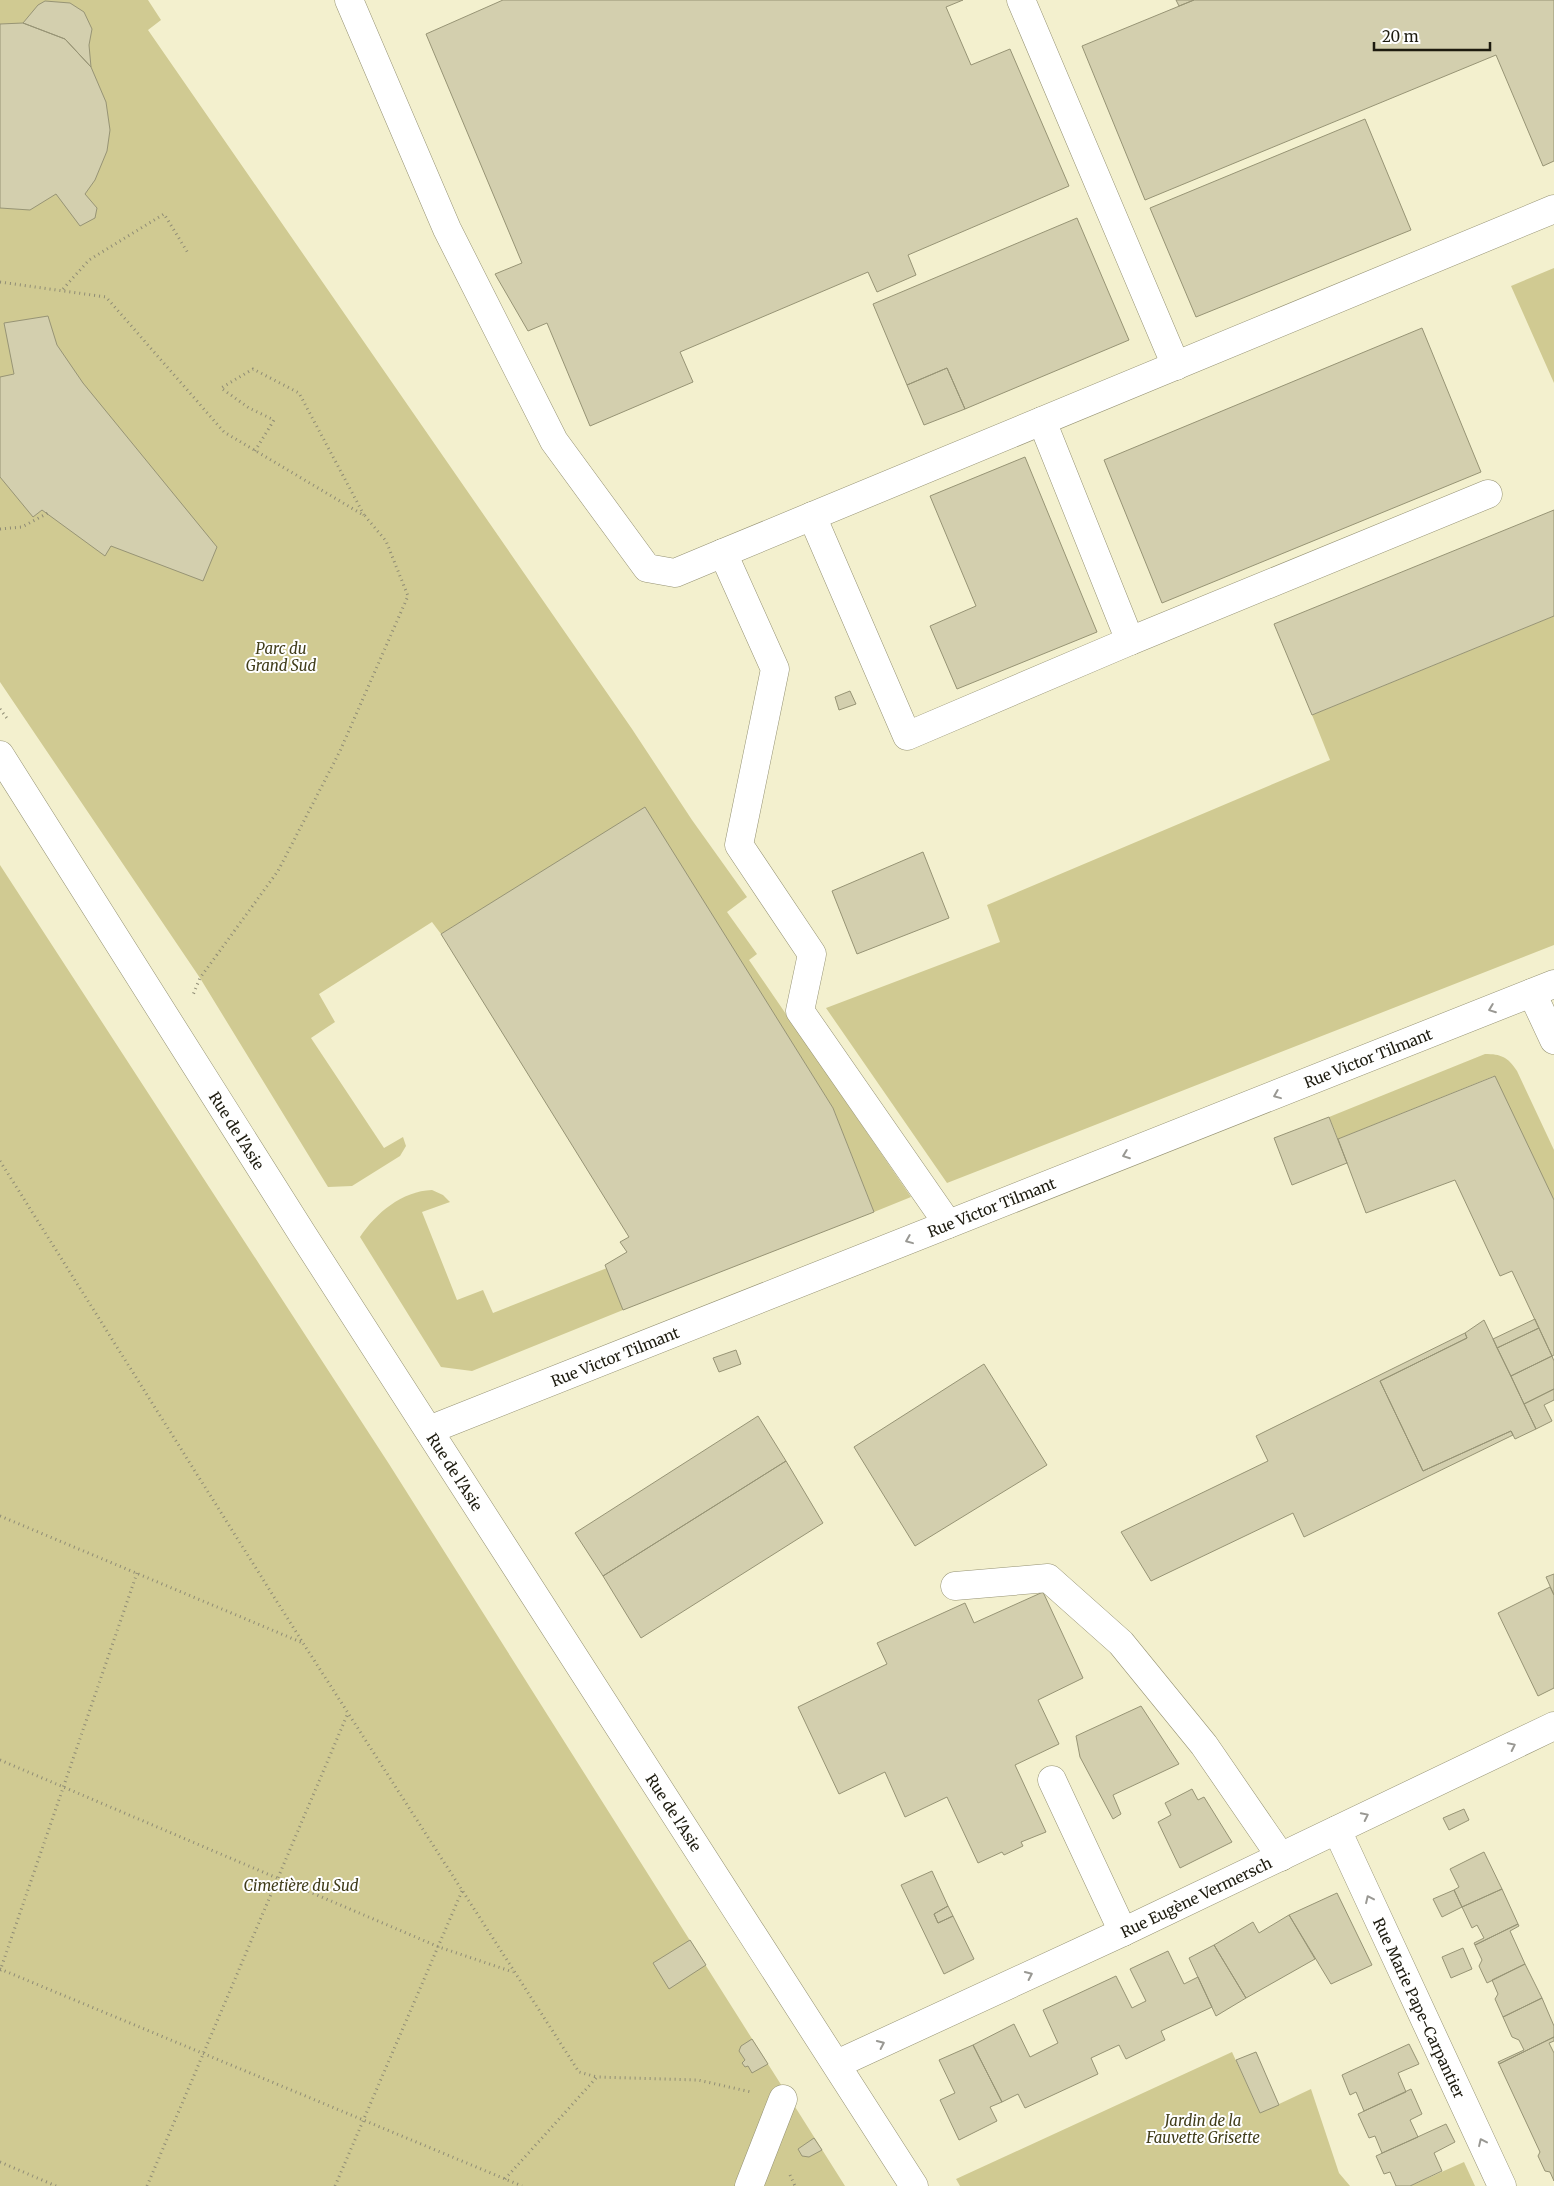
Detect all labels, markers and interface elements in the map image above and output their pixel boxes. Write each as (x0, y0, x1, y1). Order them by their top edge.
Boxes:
scale bar (1374, 20, 1490, 52)
text: 20 m (1382, 27, 1419, 46)
park label: Parc du Grand Sud (246, 639, 316, 675)
one-way arrow (1489, 1003, 1497, 1013)
street label: Rue Victor Tilmant (1301, 1024, 1435, 1092)
street label: Rue de l'Asie (205, 1088, 269, 1173)
one-way arrow (1273, 1089, 1282, 1099)
one-way arrow (1122, 1149, 1130, 1159)
street label: Rue Victor Tilmant (925, 1173, 1058, 1241)
one-way arrow (905, 1233, 914, 1244)
street label: Rue Victor Tilmant (548, 1322, 682, 1390)
street label: Rue de l'Asie (423, 1429, 487, 1514)
one-way arrow (1507, 1742, 1516, 1752)
street label: Rue de l'Asie (642, 1770, 706, 1855)
one-way arrow (1360, 1812, 1369, 1823)
street label: Rue Eugène Vermersch (1117, 1853, 1275, 1941)
park label: Cimetière du Sud (244, 1876, 359, 1895)
one-way arrow (1365, 1895, 1376, 1904)
street label: Rue Marie Pape-Carpantier (1369, 1915, 1470, 2101)
one-way arrow (1023, 1972, 1032, 1982)
one-way arrow (876, 2039, 885, 2050)
park label: Jardin de la Fauvette Grisette (1145, 2111, 1260, 2147)
one-way arrow (1478, 2138, 1488, 2147)

